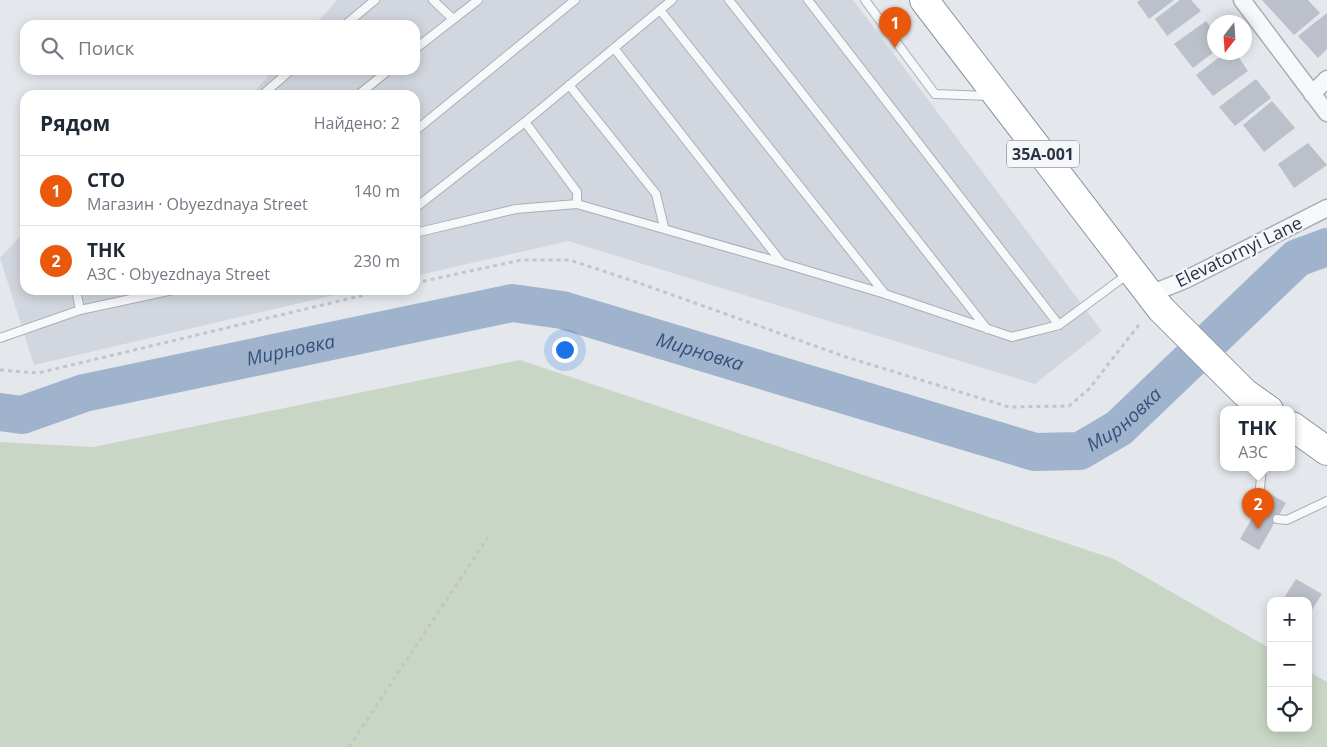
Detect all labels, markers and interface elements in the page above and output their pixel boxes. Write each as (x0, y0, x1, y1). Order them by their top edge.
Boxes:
pin: 1 (879, 7, 911, 48)
north arrow (1207, 15, 1252, 60)
search box (20, 20, 420, 75)
icon: search (38, 34, 66, 62)
text: Поиск (78, 35, 134, 61)
text: Рядом (40, 109, 110, 137)
text: Найдено: 2 (314, 112, 400, 134)
road number: 35А-001 (1007, 140, 1079, 168)
text: СТО (87, 167, 125, 193)
text: 1 (51, 180, 61, 202)
text: 140 m (354, 180, 400, 202)
text: Магазин · Obyezdnaya Street (87, 193, 308, 215)
street label: Elevatornyi Lane (1171, 210, 1306, 292)
text: ТНК (87, 237, 125, 263)
text: 2 (51, 250, 61, 272)
text: 230 m (354, 250, 400, 272)
text: АЗС · Obyezdnaya Street (87, 263, 270, 285)
water label: Мирновка (653, 326, 747, 377)
water label: Мирновка (244, 328, 337, 372)
your location (552, 337, 578, 363)
water label: Мирновка (1081, 381, 1167, 457)
popup (1220, 406, 1295, 471)
text: ТНК (1238, 415, 1277, 441)
text: АЗС (1238, 441, 1268, 463)
pin: 2 (1242, 488, 1274, 529)
map controls (1267, 597, 1312, 732)
button: + (1267, 597, 1312, 642)
button: − (1267, 642, 1312, 687)
button: locate (1267, 687, 1312, 732)

